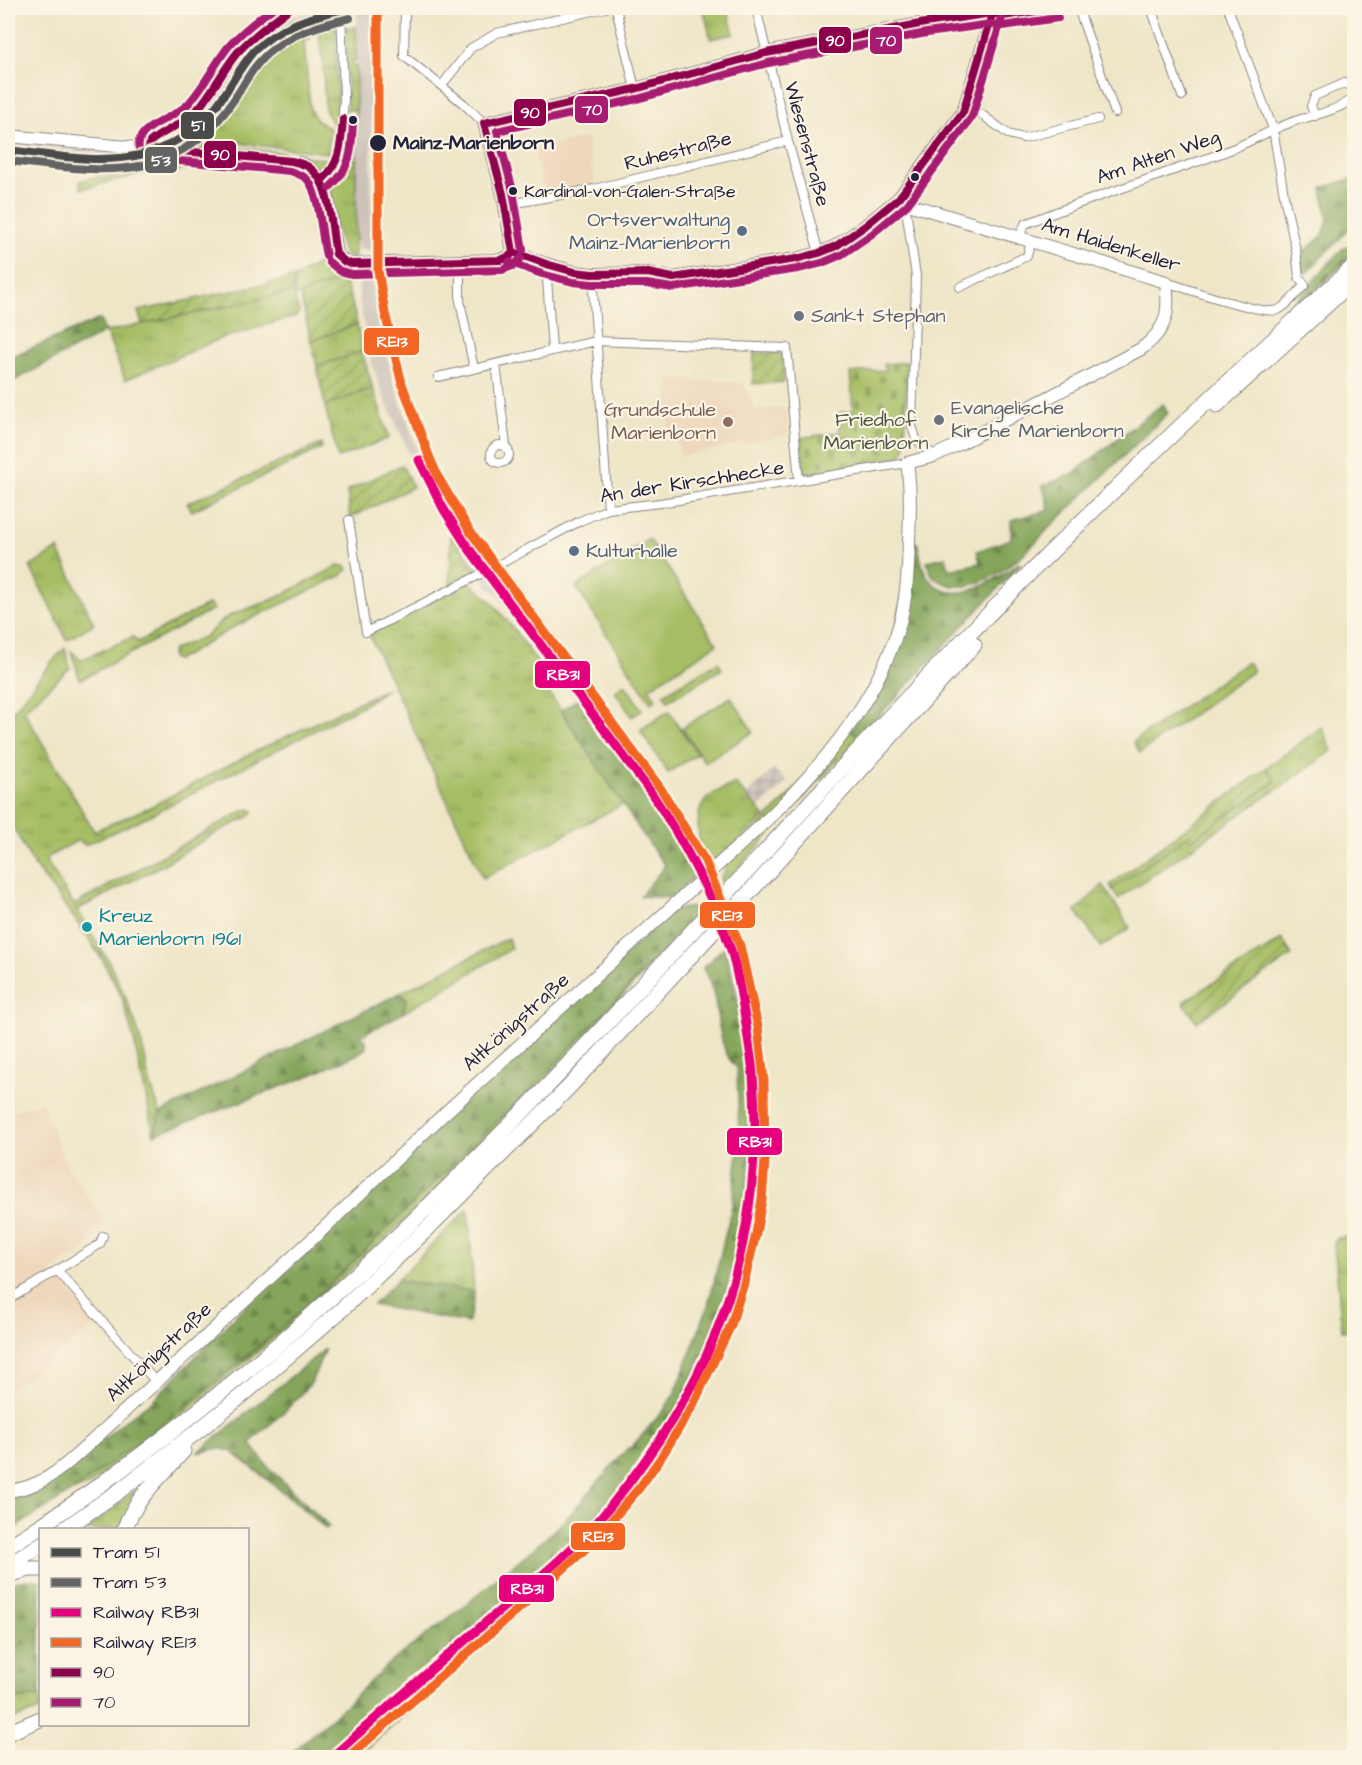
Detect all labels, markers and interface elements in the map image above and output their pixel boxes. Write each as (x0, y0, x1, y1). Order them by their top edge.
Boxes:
line badge: 90 (818, 26, 852, 54)
line badge: 70 (869, 26, 903, 55)
text: 90 (825, 30, 845, 52)
text: 70 (875, 30, 896, 52)
street label: Wiesenstraße (777, 79, 837, 210)
line badge: 70 (574, 95, 609, 124)
line badge: 90 (513, 98, 547, 127)
text: 70 (581, 99, 602, 121)
text: 90 (520, 102, 540, 124)
line badge: 51 (180, 111, 215, 140)
unlabelled marker (347, 114, 359, 126)
text: 51 (191, 115, 206, 137)
street label: Am Alten Weg (1092, 123, 1224, 192)
street label: Ruhestraße (621, 124, 735, 178)
place label: Mainz-Marienborn (393, 129, 554, 157)
marker: Mainz-Marienborn (368, 133, 388, 153)
line badge: 90 (203, 140, 237, 169)
text: 90 (210, 144, 230, 166)
line badge: 53 (144, 146, 178, 174)
text: 53 (151, 150, 172, 172)
unlabelled marker (909, 171, 921, 183)
place label: Kardinal-von-Galen-Straße (524, 179, 736, 204)
marker: Kardinal-von-Galen-Straße (507, 185, 519, 197)
place label: Ortsverwaltung Mainz-Marienborn (569, 206, 730, 257)
street label: Am Haidenkeller (1038, 211, 1184, 279)
marker: Ortsverwaltung Mainz-Marienborn (735, 224, 749, 238)
place label: Sankt Stephan (811, 302, 945, 330)
marker: Sankt Stephan (792, 309, 806, 323)
line badge: RE13 (363, 327, 420, 356)
text: RE13 (376, 331, 408, 353)
place label: Evangelische Kirche Marienborn (951, 394, 1124, 445)
place label: Grundschule Marienborn (604, 396, 716, 447)
park label: Friedhof Marienborn (823, 406, 929, 457)
marker: Evangelische Kirche Marienborn (932, 413, 946, 427)
marker: Grundschule Marienborn (721, 415, 735, 429)
street label: An der Kirschhecke (598, 454, 786, 510)
place label: Kulturhalle (586, 537, 678, 565)
marker: Kulturhalle (567, 544, 581, 558)
line badge: RB31 (534, 660, 591, 689)
text: RB31 (547, 664, 580, 686)
line badge: RE13 (699, 901, 756, 929)
place label: Kreuz Marienborn 1961 (99, 902, 242, 953)
text: RE13 (711, 905, 743, 927)
marker: Kreuz Marienborn 1961 (80, 920, 94, 934)
street label: Altkönigstraße (456, 966, 576, 1078)
line badge: RB31 (726, 1127, 783, 1156)
text: RB31 (739, 1131, 772, 1153)
street label: Altkönigstraße (100, 1296, 219, 1409)
line badge: RE13 (570, 1522, 626, 1551)
text: RE13 (582, 1526, 614, 1548)
legend (39, 1528, 249, 1726)
text: Tram 51 (93, 1540, 160, 1565)
text: Tram 53 (93, 1570, 166, 1595)
line badge: RB31 (498, 1574, 555, 1603)
text: RB31 (511, 1578, 544, 1600)
text: Railway RB31 (93, 1600, 198, 1626)
text: Railway RE13 (93, 1630, 196, 1656)
text: 90 (93, 1660, 115, 1685)
text: 70 (93, 1690, 115, 1715)

